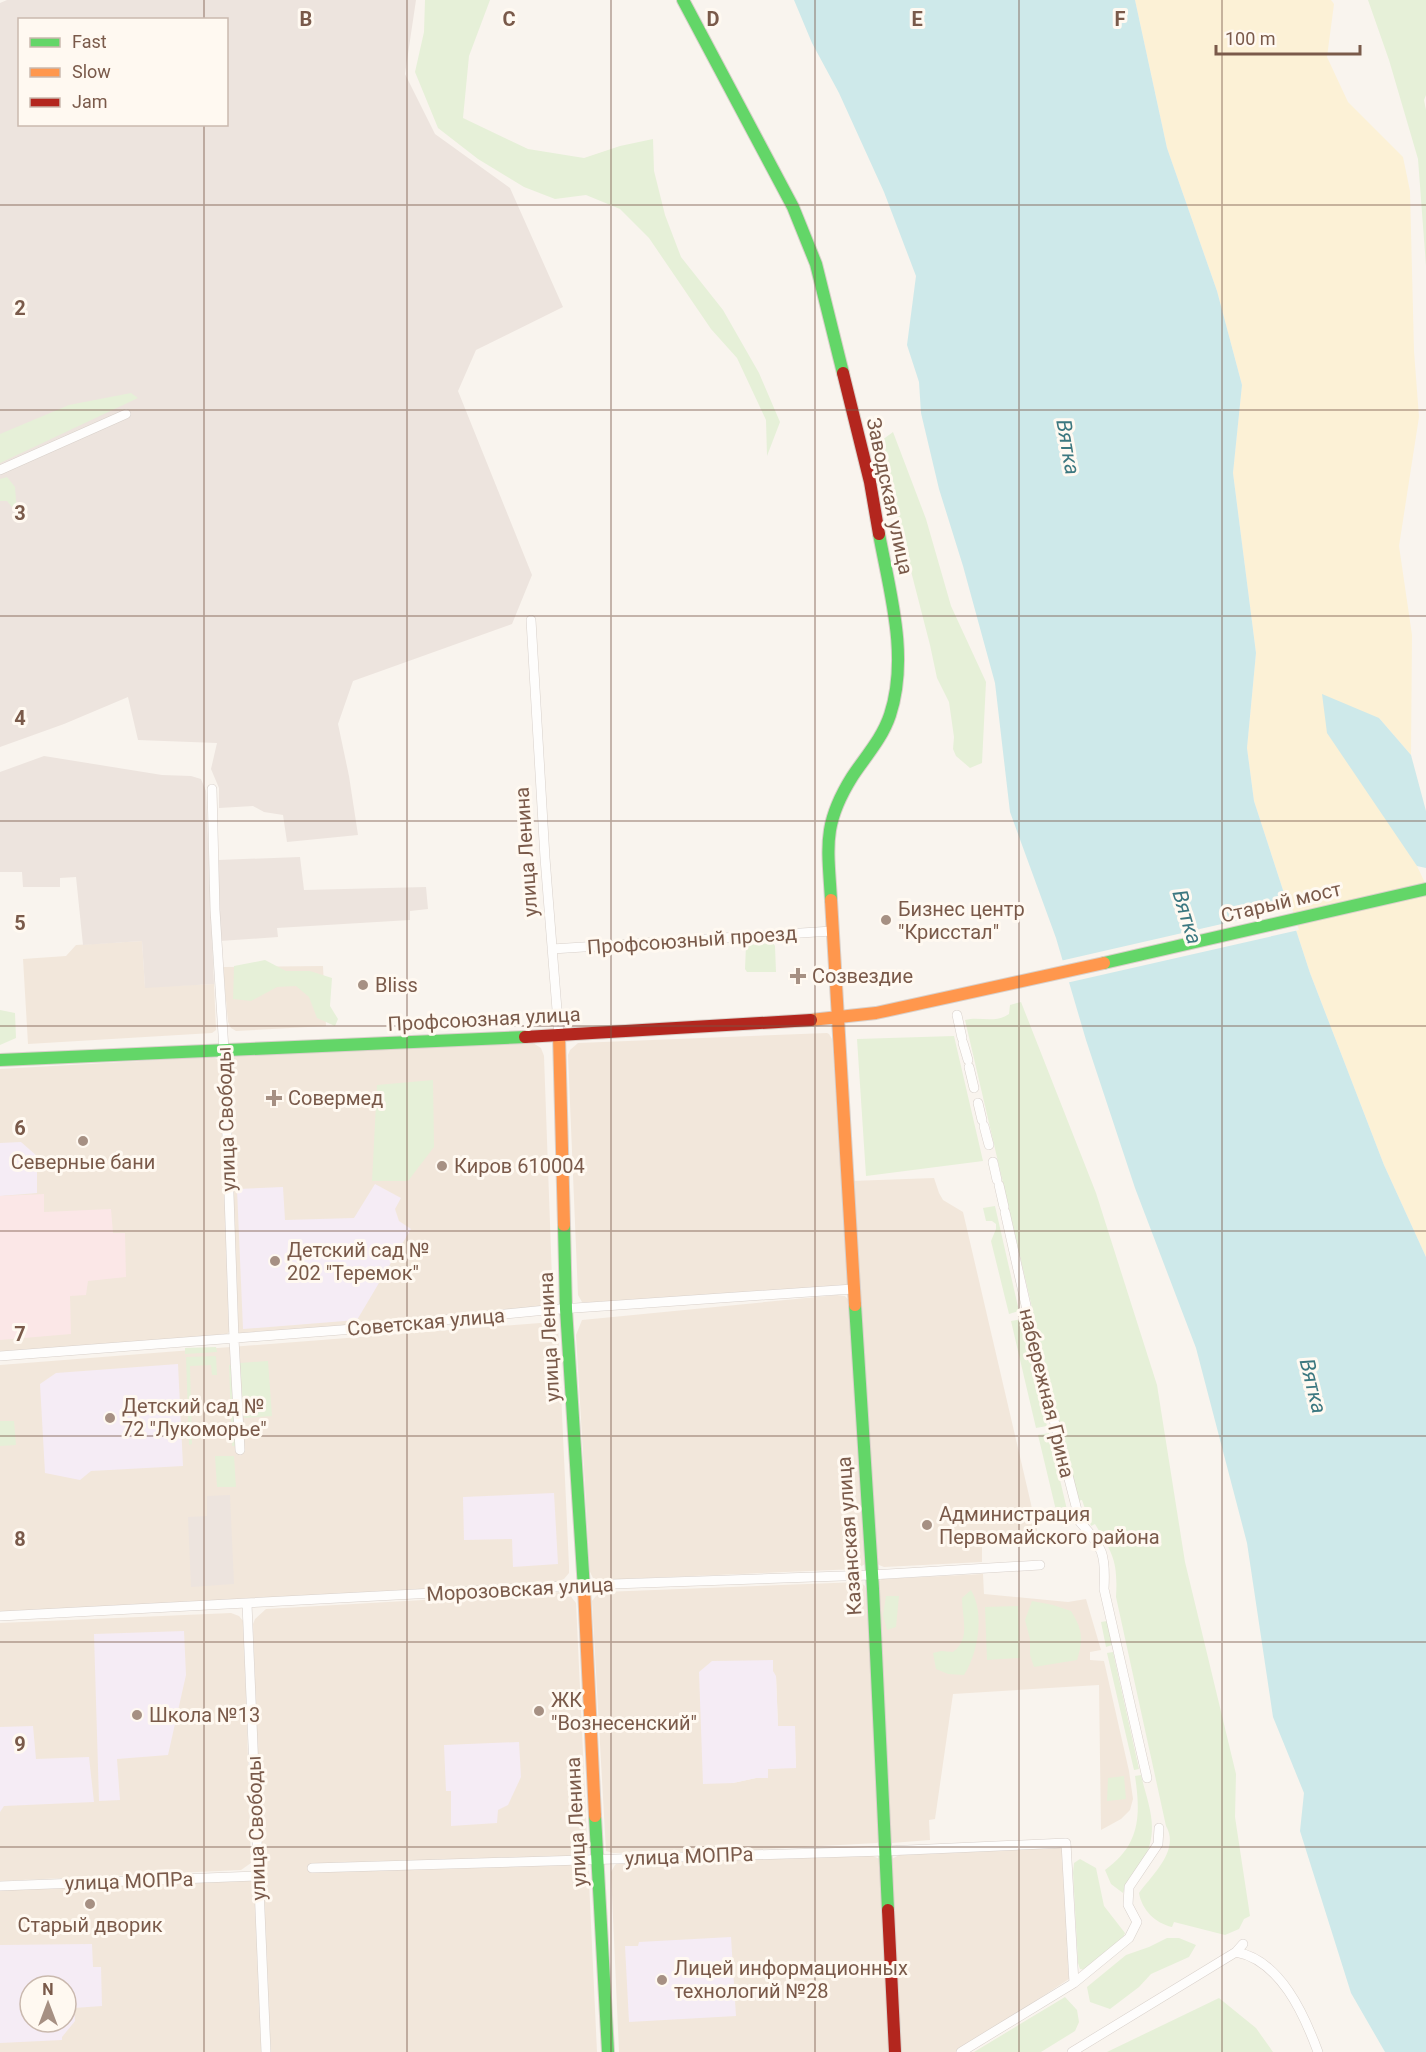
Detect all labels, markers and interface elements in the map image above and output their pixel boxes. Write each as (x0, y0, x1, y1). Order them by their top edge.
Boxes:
text: B (300, 7, 312, 31)
text: C (502, 7, 516, 31)
text: D (707, 7, 720, 31)
text: E (911, 7, 923, 31)
text: F (1115, 7, 1126, 31)
legend (18, 18, 228, 126)
scale bar (1216, 18, 1360, 56)
text: 100 m (1225, 28, 1276, 49)
text: Fast (72, 31, 107, 52)
text: Slow (72, 61, 111, 82)
text: Jam (72, 91, 108, 112)
text: 2 (14, 296, 26, 320)
street label: Заводская улица (862, 415, 918, 577)
water label: Вятка (1051, 417, 1085, 477)
text: 3 (14, 501, 26, 525)
text: 4 (14, 706, 26, 730)
street label: улица Ленина (509, 786, 543, 918)
street label: Старый мост (1218, 876, 1344, 928)
water label: Вятка (1167, 887, 1207, 947)
place label: Бизнес центр "Крисстал" (898, 897, 1025, 944)
text: 5 (14, 911, 26, 935)
marker: Бизнес центр "Крисстал" (879, 913, 893, 927)
street label: Профсоюзный проезд (586, 921, 798, 959)
place label: Созвездие (812, 964, 913, 988)
marker: Созвездие (789, 967, 807, 985)
place label: Bliss (375, 973, 418, 997)
marker: Bliss (356, 978, 370, 992)
street label: Профсоюзная улица (387, 1002, 581, 1036)
street label: улица Свободы (211, 1046, 241, 1192)
place label: Совермед (288, 1086, 383, 1110)
marker: Совермед (265, 1089, 283, 1107)
text: 6 (14, 1116, 26, 1140)
marker: Северные бани (76, 1134, 90, 1148)
place label: Северные бани (11, 1150, 155, 1174)
place label: Киров 610004 (454, 1154, 585, 1178)
marker: Киров 610004 (435, 1159, 449, 1173)
place label: Детский сад № 202 "Теремок" (287, 1238, 430, 1285)
marker: Детский сад № 202 "Теремок" (268, 1254, 282, 1268)
street label: улица Ленина (534, 1271, 564, 1403)
street label: Советская улица (346, 1303, 506, 1341)
street label: набережная Грина (1014, 1306, 1080, 1480)
text: 7 (14, 1322, 26, 1346)
water label: Вятка (1295, 1356, 1331, 1416)
place label: Детский сад № 72 "Лукоморье" (122, 1394, 267, 1441)
marker: Детский сад № 72 "Лукоморье" (103, 1411, 117, 1425)
street label: Казанская улица (831, 1456, 867, 1616)
place label: Администрация Первомайского района (939, 1502, 1160, 1549)
marker: Администрация Первомайского района (920, 1518, 934, 1532)
text: 8 (14, 1527, 26, 1551)
street label: Морозовская улица (426, 1572, 614, 1606)
place label: ЖК "Вознесенский" (551, 1688, 697, 1735)
place label: Школа №13 (149, 1703, 260, 1727)
marker: ЖК "Вознесенский" (532, 1704, 546, 1718)
marker: Школа №13 (130, 1708, 144, 1722)
text: 9 (14, 1732, 26, 1756)
street label: улица Свободы (241, 1755, 271, 1901)
street label: улица Ленина (561, 1756, 591, 1888)
street label: улица МОПРа (624, 1842, 754, 1870)
street label: улица МОПРа (64, 1867, 194, 1895)
marker: Старый дворик (83, 1897, 97, 1911)
place label: Старый дворик (17, 1913, 163, 1937)
place label: Лицей информационных технологий №28 (674, 1956, 908, 2003)
marker: Лицей информационных технологий №28 (655, 1973, 669, 1987)
north arrow (18, 1974, 78, 2034)
text: N (42, 1980, 54, 1999)

